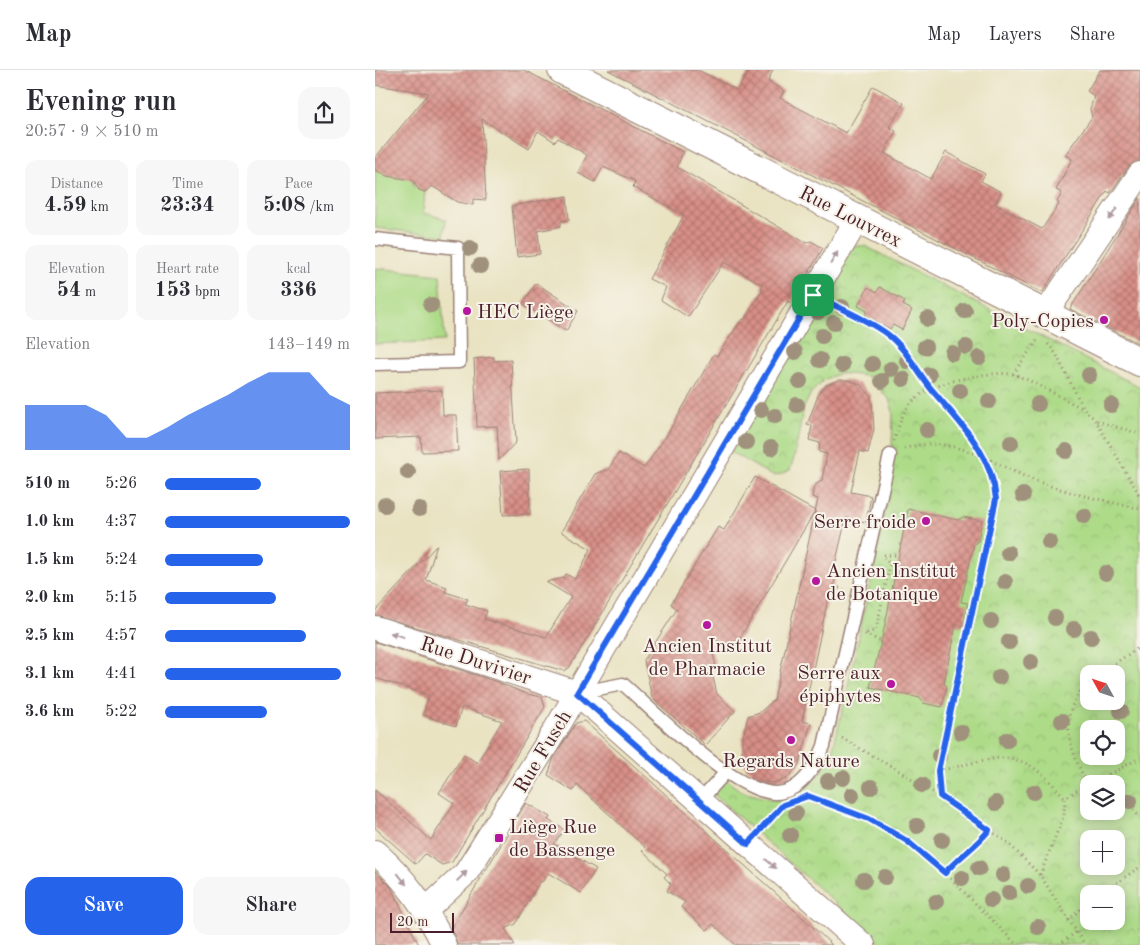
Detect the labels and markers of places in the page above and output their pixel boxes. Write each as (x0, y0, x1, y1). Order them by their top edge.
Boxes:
pin (792, 274, 834, 316)
place label: HEC Liège (477, 303, 574, 323)
marker: HEC Liège (461, 305, 473, 317)
place label: Poly-Copies (991, 312, 1094, 332)
marker: Poly-Copies (1098, 314, 1110, 326)
place label: Serre froide (813, 513, 916, 533)
marker: Serre froide (920, 515, 932, 527)
place label: Ancien Institut de Botanique (826, 562, 956, 605)
marker: Ancien Institut de Botanique (810, 575, 822, 587)
marker: Ancien Institut de Pharmacie (701, 619, 713, 631)
place label: Ancien Institut de Pharmacie (642, 637, 772, 680)
place label: Serre aux épiphytes (797, 664, 881, 707)
marker: Serre aux épiphytes (885, 678, 897, 690)
marker: Regards Nature (785, 734, 797, 746)
place label: Regards Nature (722, 752, 860, 772)
place label: Liège Rue de Bassenge (509, 818, 615, 861)
marker: Liège Rue de Bassenge (493, 832, 505, 844)

